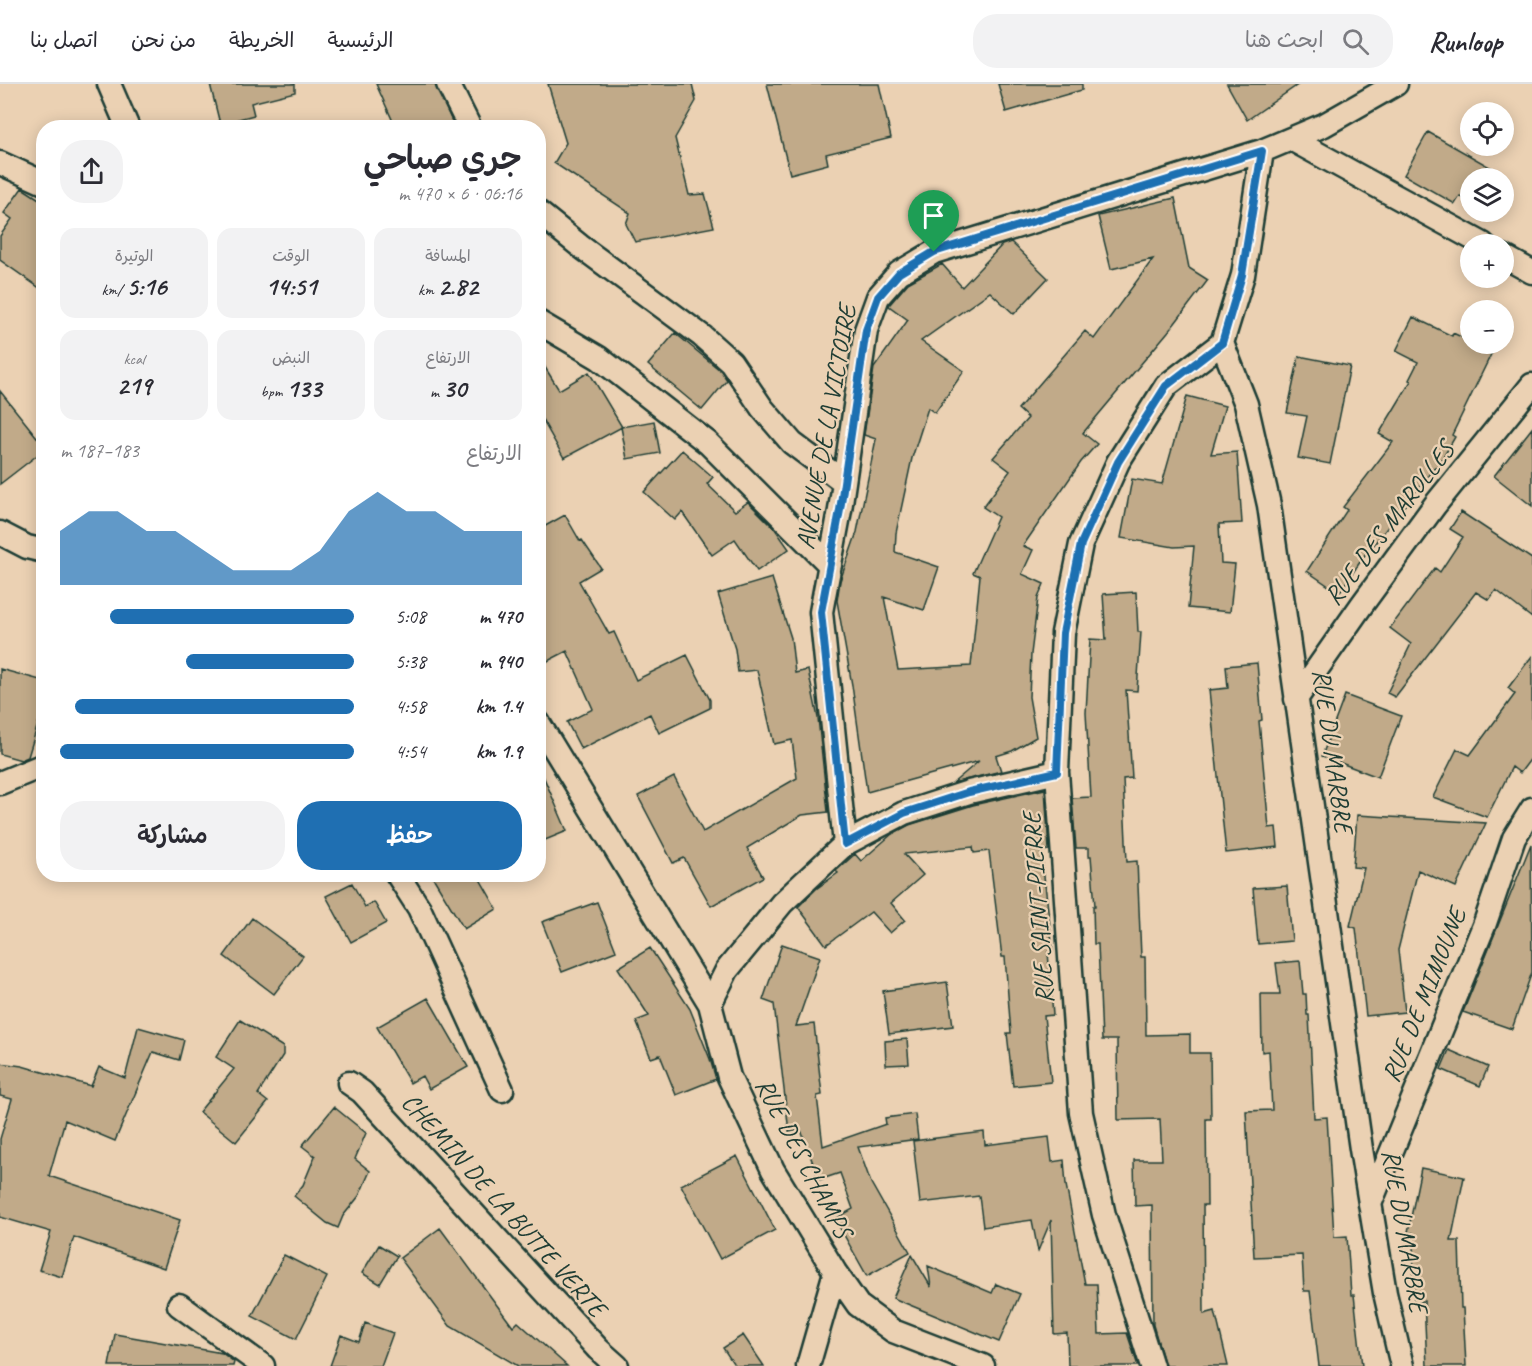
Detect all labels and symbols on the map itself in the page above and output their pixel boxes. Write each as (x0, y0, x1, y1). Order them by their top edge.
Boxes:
pin (908, 190, 959, 252)
street label: AVENUE DE LA VICTOIRE (788, 299, 864, 552)
street label: RUE DES MAROLLES (1317, 432, 1463, 612)
street label: RUE DU MARBRE (1305, 667, 1361, 839)
street label: RUE SAINT-PIERRE (1015, 807, 1061, 1005)
street label: RUE DE MIMOUNE (1374, 900, 1475, 1087)
street label: RUE DES CHAMPS (748, 1072, 862, 1247)
street label: CHEMIN DE LA BUTTE VERTE (395, 1086, 616, 1327)
street label: RUE DU MARBRE (1374, 1147, 1436, 1319)

